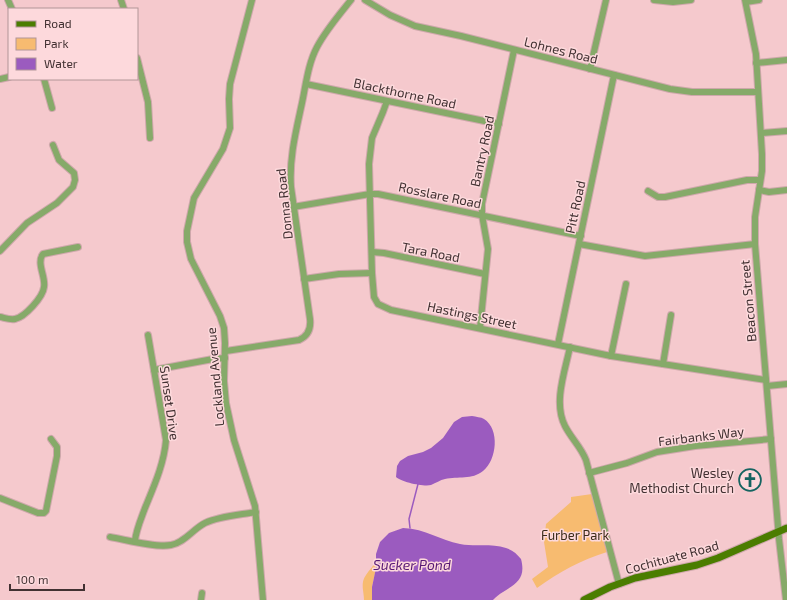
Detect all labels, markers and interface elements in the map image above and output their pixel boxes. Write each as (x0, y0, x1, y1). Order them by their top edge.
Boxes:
legend (8, 8, 138, 80)
text: Road (44, 16, 72, 30)
street label: Lohnes Road (522, 33, 600, 67)
text: Park (44, 36, 69, 50)
text: Water (44, 56, 78, 70)
street label: Blackthorne Road (352, 74, 458, 112)
street label: Bantry Road (467, 114, 497, 188)
street label: Donna Road (272, 168, 296, 240)
street label: Rosslare Road (397, 178, 483, 212)
street label: Pitt Road (562, 179, 588, 235)
street label: Tara Road (401, 239, 461, 265)
street label: Beacon Street (736, 259, 760, 343)
street label: Hastings Street (426, 298, 518, 332)
street label: Lockland Avenue (203, 327, 227, 427)
street label: Sunset Drive (157, 365, 183, 441)
street label: Fairbanks Way (657, 423, 745, 449)
place label: Wesley Methodist Church (629, 465, 734, 496)
church icon: Wesley Methodist Church (737, 467, 763, 493)
park label: Furber Park (541, 527, 609, 543)
street label: Cochituate Road (623, 537, 721, 577)
water label: Sucker Pond (373, 556, 451, 573)
scale bar (10, 566, 84, 592)
text: 100 m (16, 572, 48, 586)

